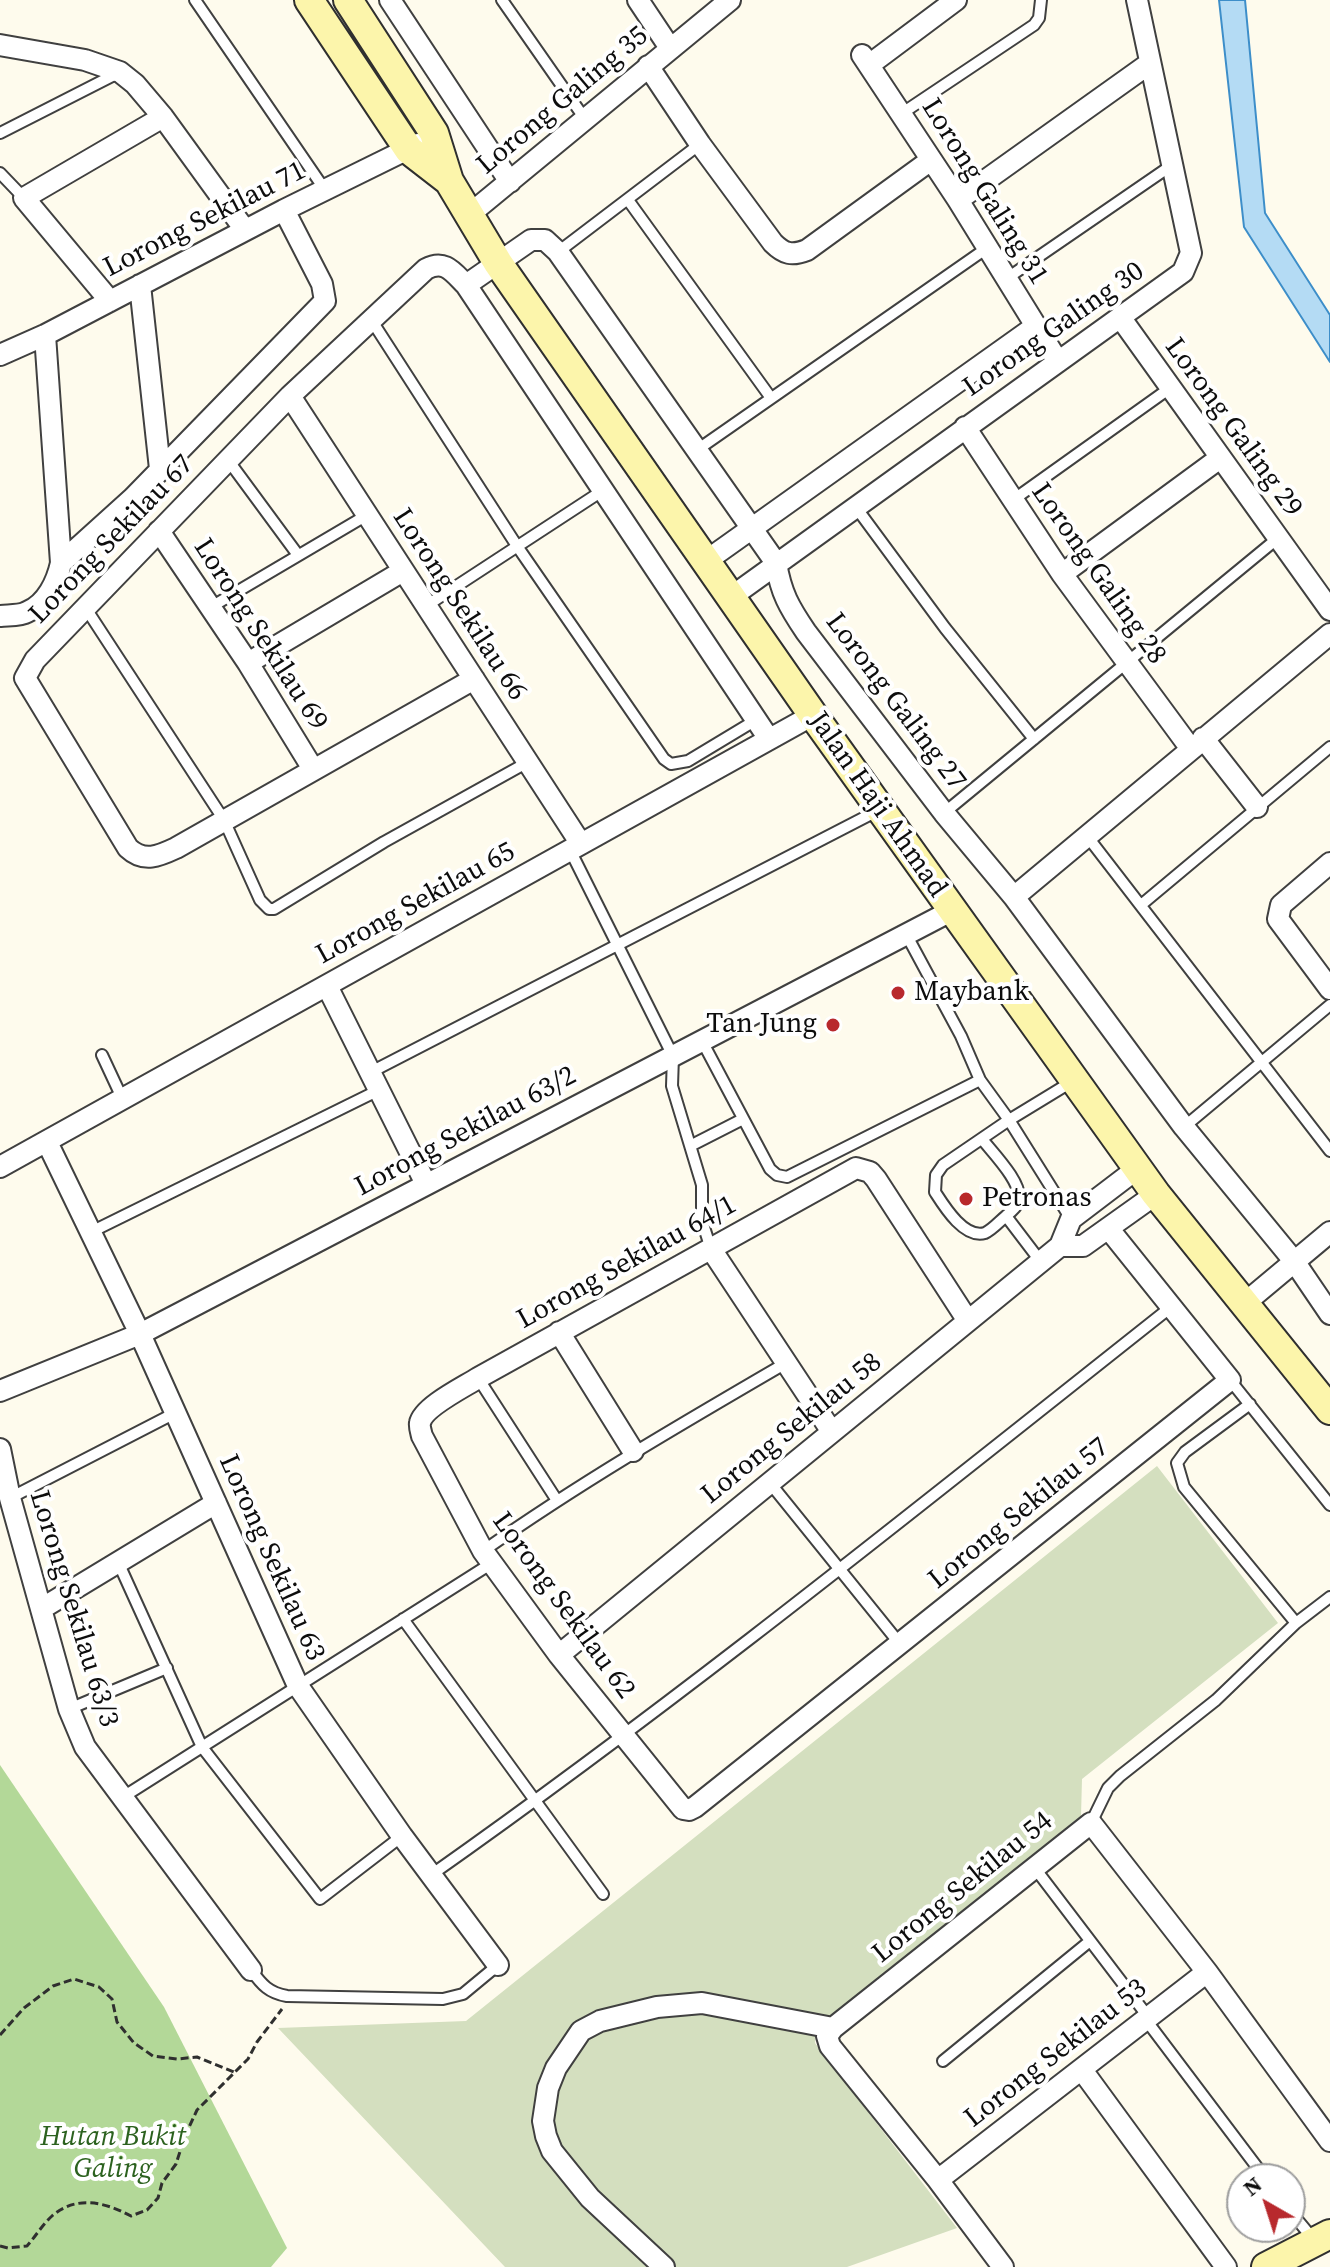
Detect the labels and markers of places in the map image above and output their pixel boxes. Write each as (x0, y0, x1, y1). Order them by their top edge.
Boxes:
place label: Maybank (914, 976, 1029, 1010)
marker: Maybank (889, 984, 907, 1002)
place label: Tan Jung (706, 1008, 817, 1042)
marker: Tan Jung (824, 1016, 842, 1034)
place label: Petronas (982, 1182, 1092, 1216)
marker: Petronas (957, 1190, 975, 1208)

